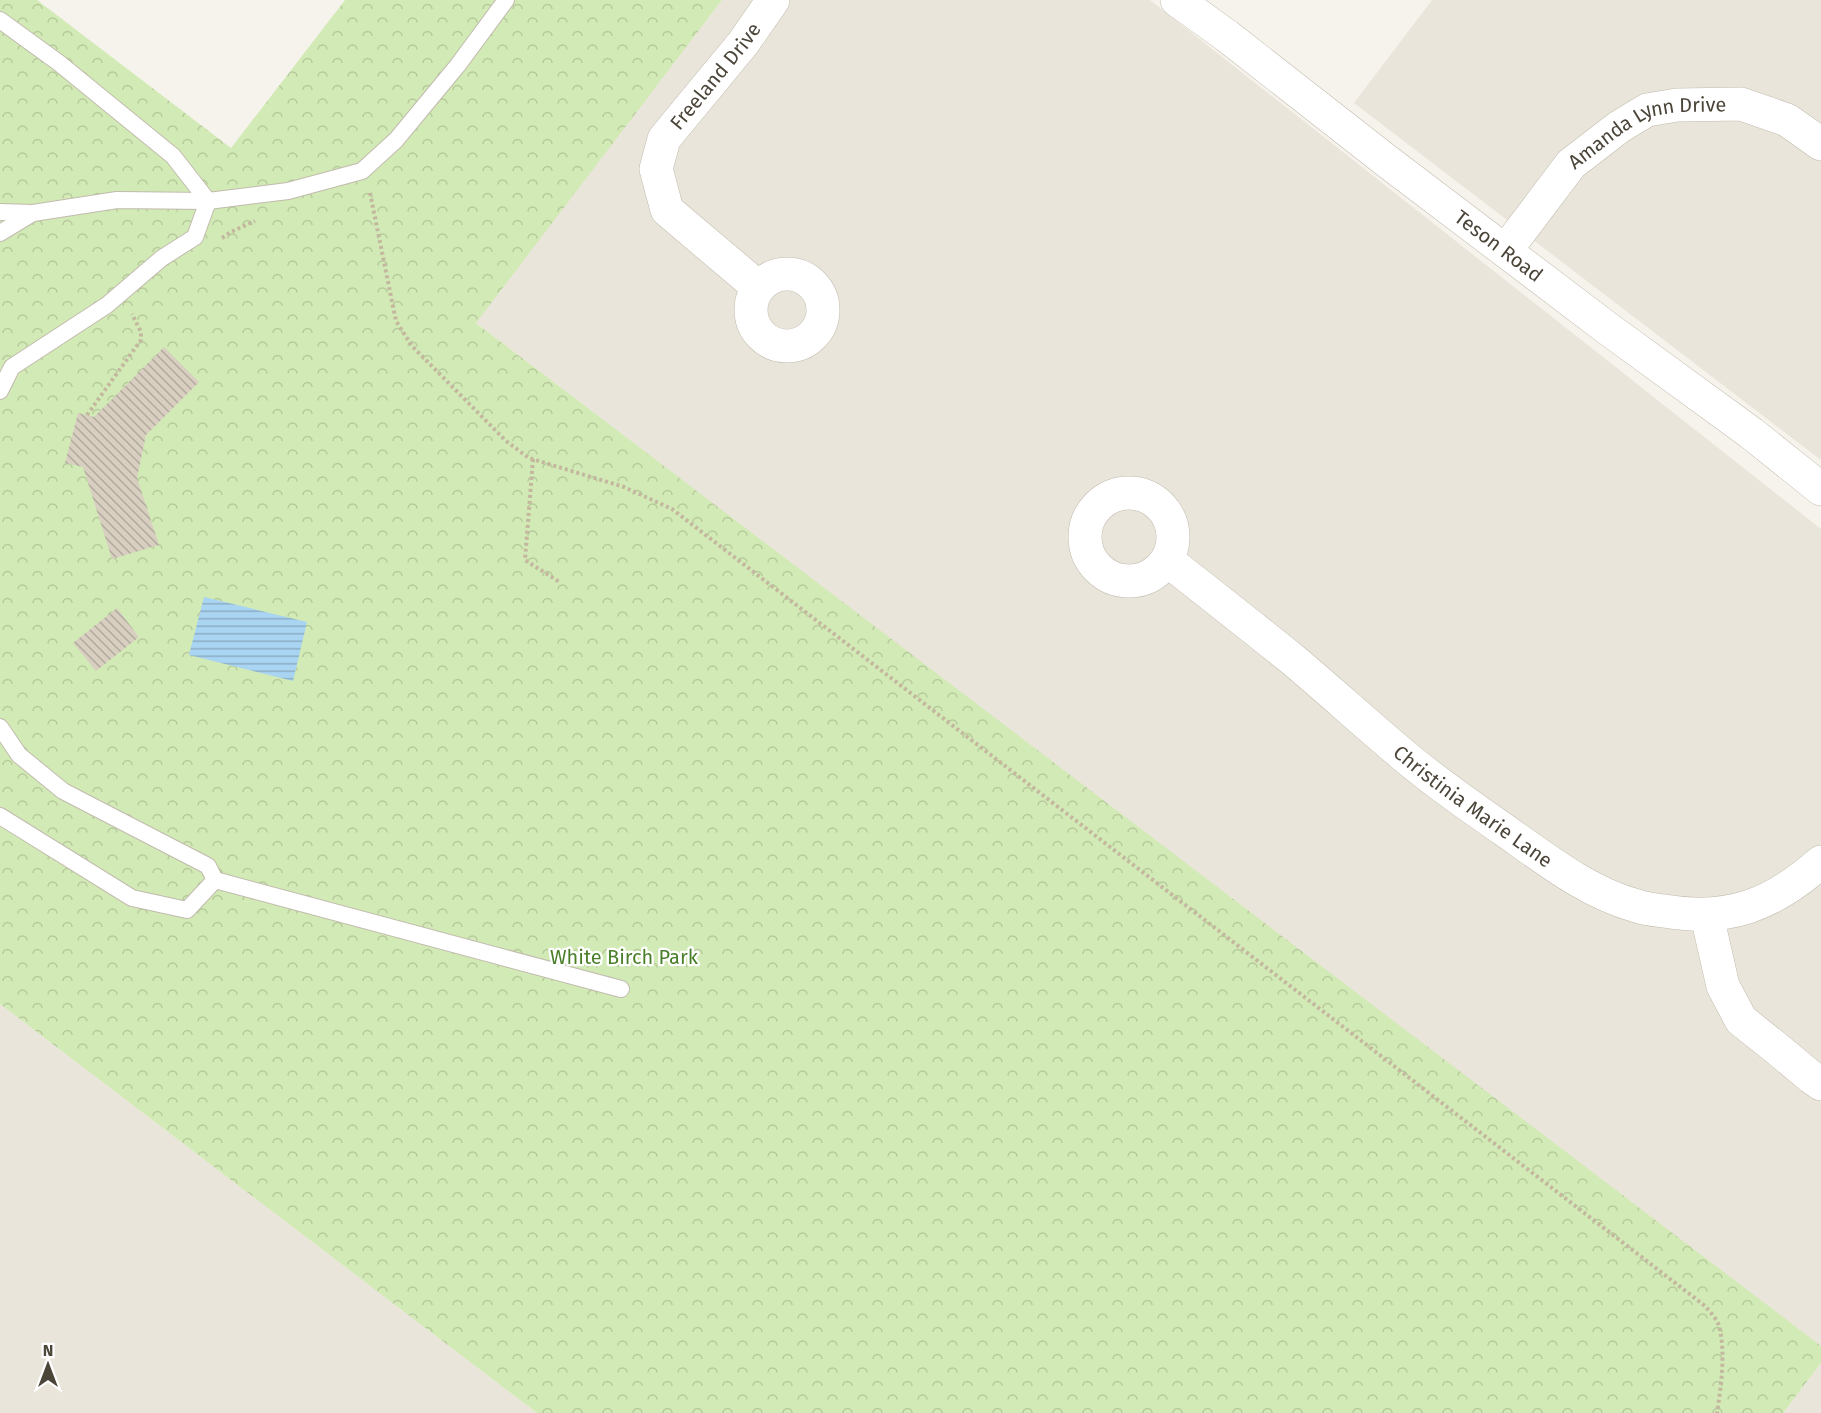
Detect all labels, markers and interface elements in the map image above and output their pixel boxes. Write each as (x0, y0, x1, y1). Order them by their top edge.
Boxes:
street label: Freeland Drive (665, 18, 766, 134)
street label: Amanda Lynn Drive (1563, 92, 1726, 174)
street label: Teson Road (1450, 205, 1548, 287)
street label: Christinia Marie Lane (1389, 740, 1557, 872)
park label: White Birch Park (550, 945, 699, 969)
north arrow (18, 1335, 78, 1395)
text: N (43, 1341, 53, 1360)

